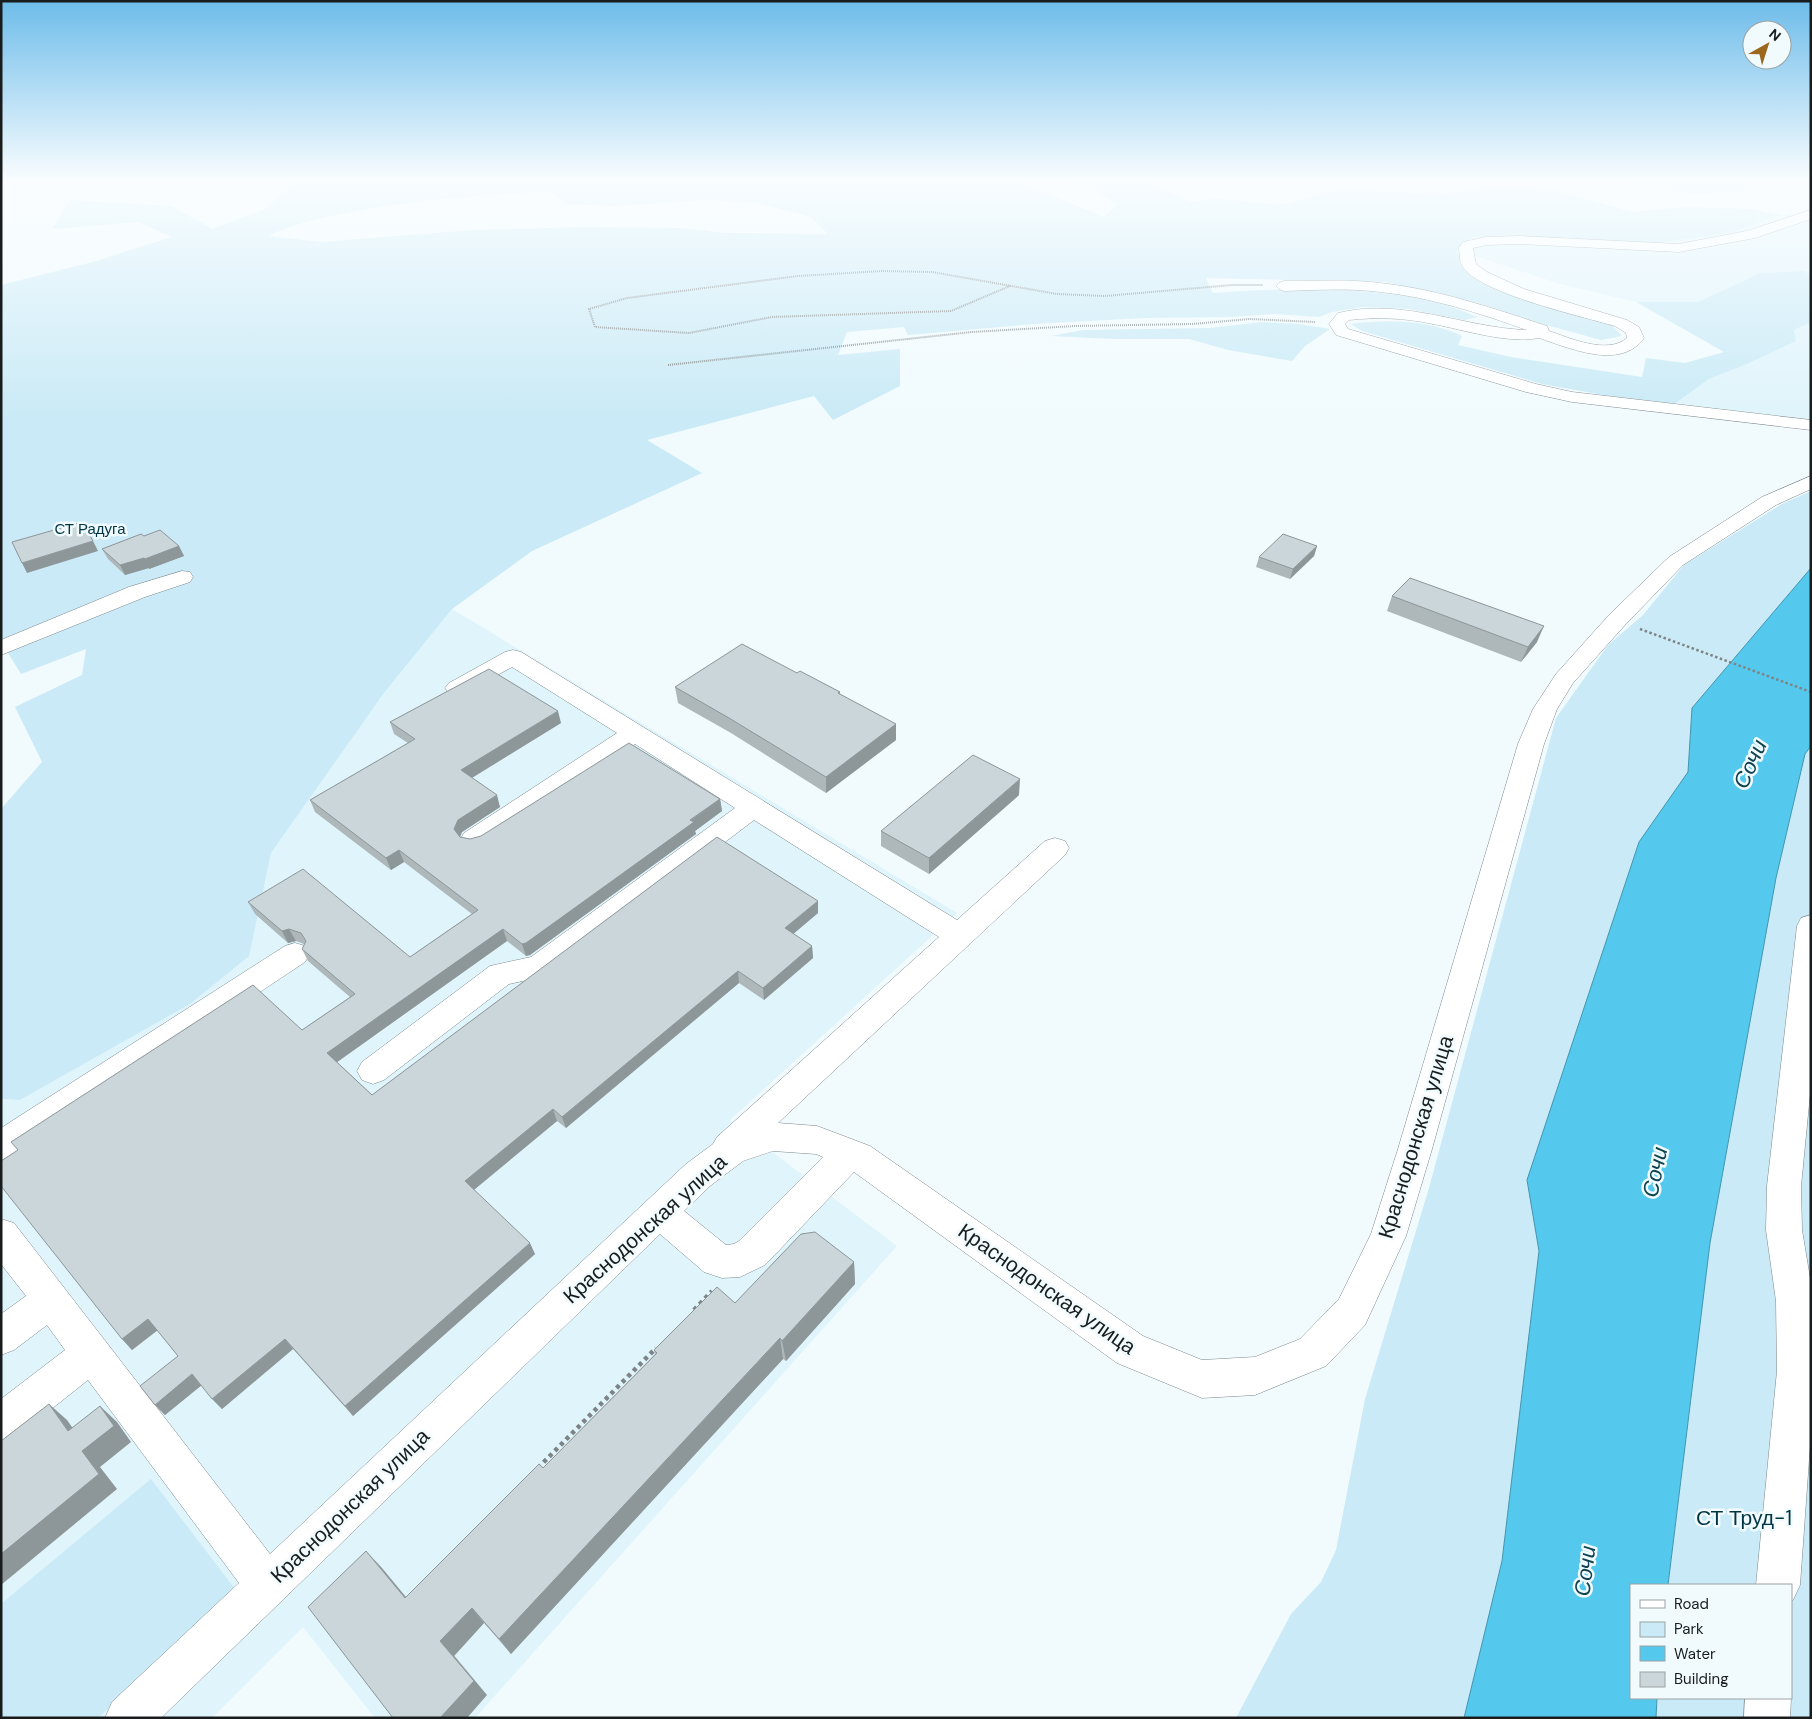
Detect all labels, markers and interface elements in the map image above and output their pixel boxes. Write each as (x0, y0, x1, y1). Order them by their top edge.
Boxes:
north arrow (1742, 20, 1792, 70)
text: N (1766, 25, 1785, 45)
park label: СТ Радуга (54, 519, 126, 539)
water label: Сочи (1726, 735, 1774, 793)
street label: Краснодонская улица (1372, 1032, 1460, 1242)
water label: Сочи (1636, 1144, 1674, 1200)
street label: Краснодонская улица (557, 1148, 733, 1310)
street label: Краснодонская улица (953, 1217, 1142, 1361)
street label: Краснодонская улица (264, 1422, 436, 1589)
park label: СТ Труд-1 (1696, 1504, 1792, 1532)
water label: Сочи (1568, 1544, 1602, 1598)
legend (1630, 1584, 1792, 1699)
text: Road (1674, 1594, 1709, 1614)
text: Park (1674, 1619, 1704, 1639)
text: Water (1674, 1644, 1716, 1664)
text: Building (1674, 1669, 1729, 1689)

